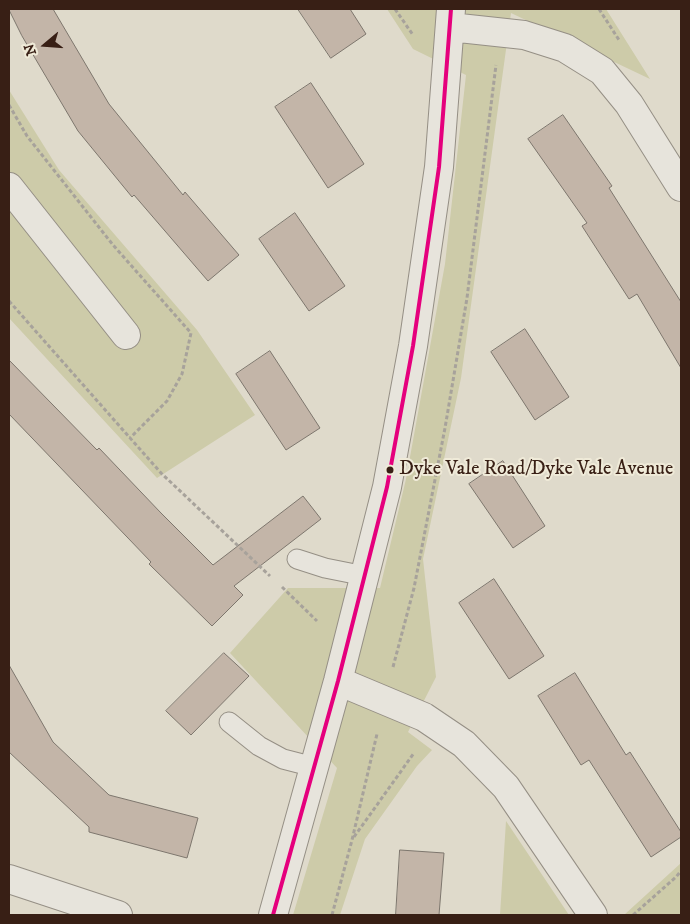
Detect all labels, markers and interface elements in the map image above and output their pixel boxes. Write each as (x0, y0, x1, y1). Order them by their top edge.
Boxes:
north arrow (20, 20, 70, 70)
text: N (20, 41, 41, 58)
place label: Dyke Vale Road/Dyke Vale Avenue (399, 458, 673, 482)
marker: Dyke Vale Road/Dyke Vale Avenue (385, 465, 395, 475)

